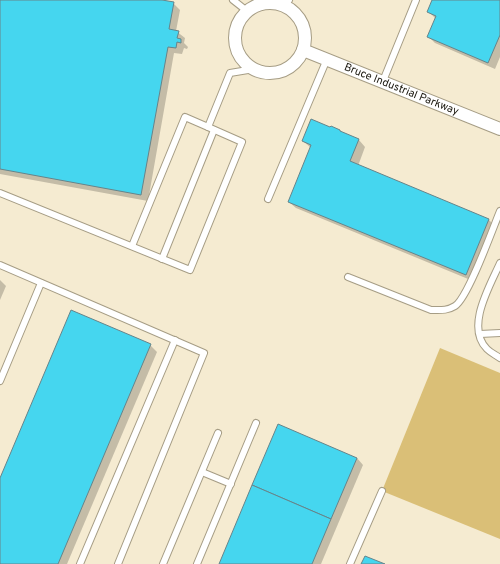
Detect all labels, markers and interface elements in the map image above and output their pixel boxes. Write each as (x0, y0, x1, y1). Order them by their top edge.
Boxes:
street label: Bruce Industrial Parkway (342, 60, 461, 119)

